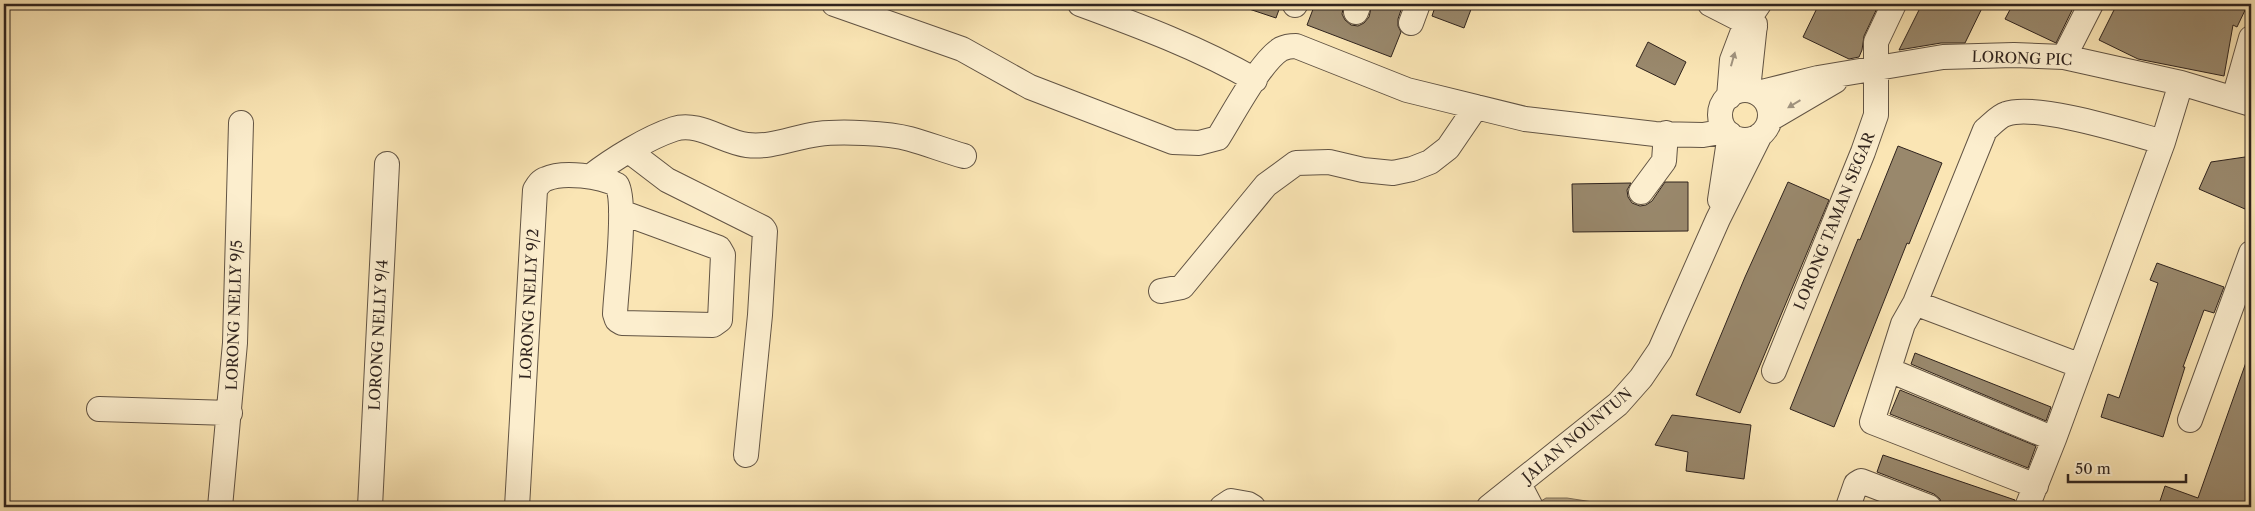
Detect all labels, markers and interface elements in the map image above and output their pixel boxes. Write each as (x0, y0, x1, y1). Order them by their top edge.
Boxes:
street label: LORONG PIC (1971, 47, 2073, 69)
one-way arrow (1730, 51, 1738, 66)
one-way arrow (1788, 100, 1801, 109)
street label: LORONG TAMAN SEGAR (1790, 128, 1879, 313)
street label: LORONG NELLY 9/2 (516, 228, 542, 380)
street label: LORONG NELLY 9/5 (222, 239, 246, 391)
street label: LORONG NELLY 9/4 (365, 259, 391, 411)
street label: JALAN NOUNTUN (1517, 384, 1636, 488)
scale bar (2068, 451, 2185, 483)
text: 50 m (2075, 459, 2111, 478)

